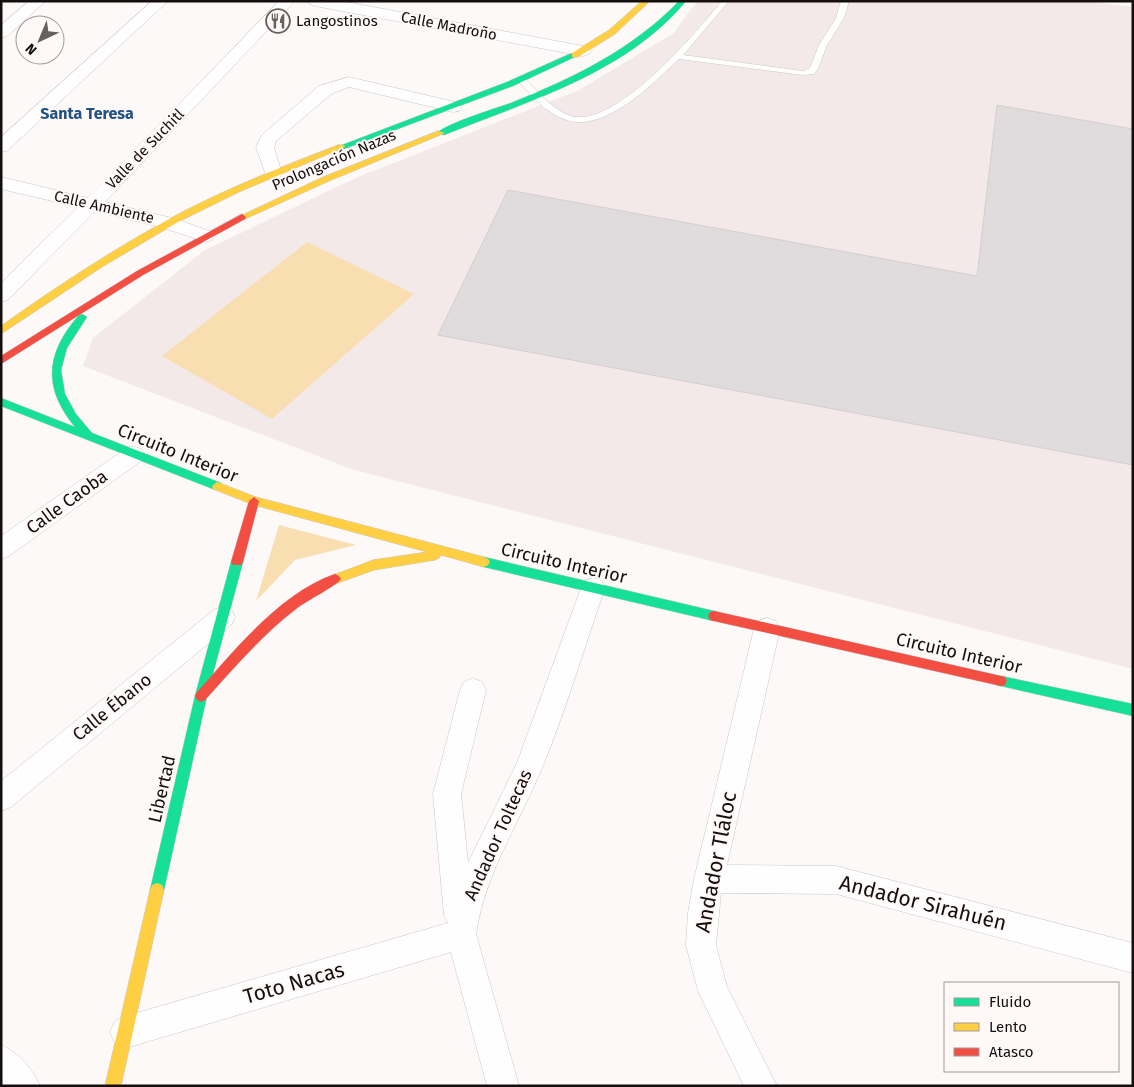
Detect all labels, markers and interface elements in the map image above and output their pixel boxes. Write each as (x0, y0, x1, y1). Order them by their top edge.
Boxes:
restaurant icon: Langostinos (265, 8, 291, 34)
street label: Calle Madroño (399, 8, 499, 44)
place label: Langostinos (296, 12, 378, 30)
north arrow (15, 15, 65, 65)
text: N (22, 40, 41, 58)
district label: Santa Teresa (40, 104, 134, 123)
street label: Valle de Suchitl (102, 105, 188, 193)
street label: Prolongación Nazas (269, 126, 399, 194)
street label: Calle Ambiente (52, 187, 156, 227)
street label: Circuito Interior (114, 419, 242, 487)
street label: Calle Caoba (22, 465, 112, 539)
street label: Circuito Interior (499, 538, 629, 588)
street label: Circuito Interior (894, 628, 1024, 678)
street label: Calle Ébano (67, 668, 156, 746)
street label: Libertad (144, 753, 180, 825)
street label: Andador Toltecas (459, 766, 537, 904)
street label: Andador Tláloc (690, 789, 742, 935)
street label: Andador Sirahuén (837, 870, 1009, 936)
street label: Toto Nacas (241, 956, 348, 1010)
legend (944, 982, 1119, 1072)
text: Fluido (989, 993, 1031, 1011)
text: Lento (989, 1018, 1027, 1036)
text: Atasco (989, 1043, 1034, 1061)

